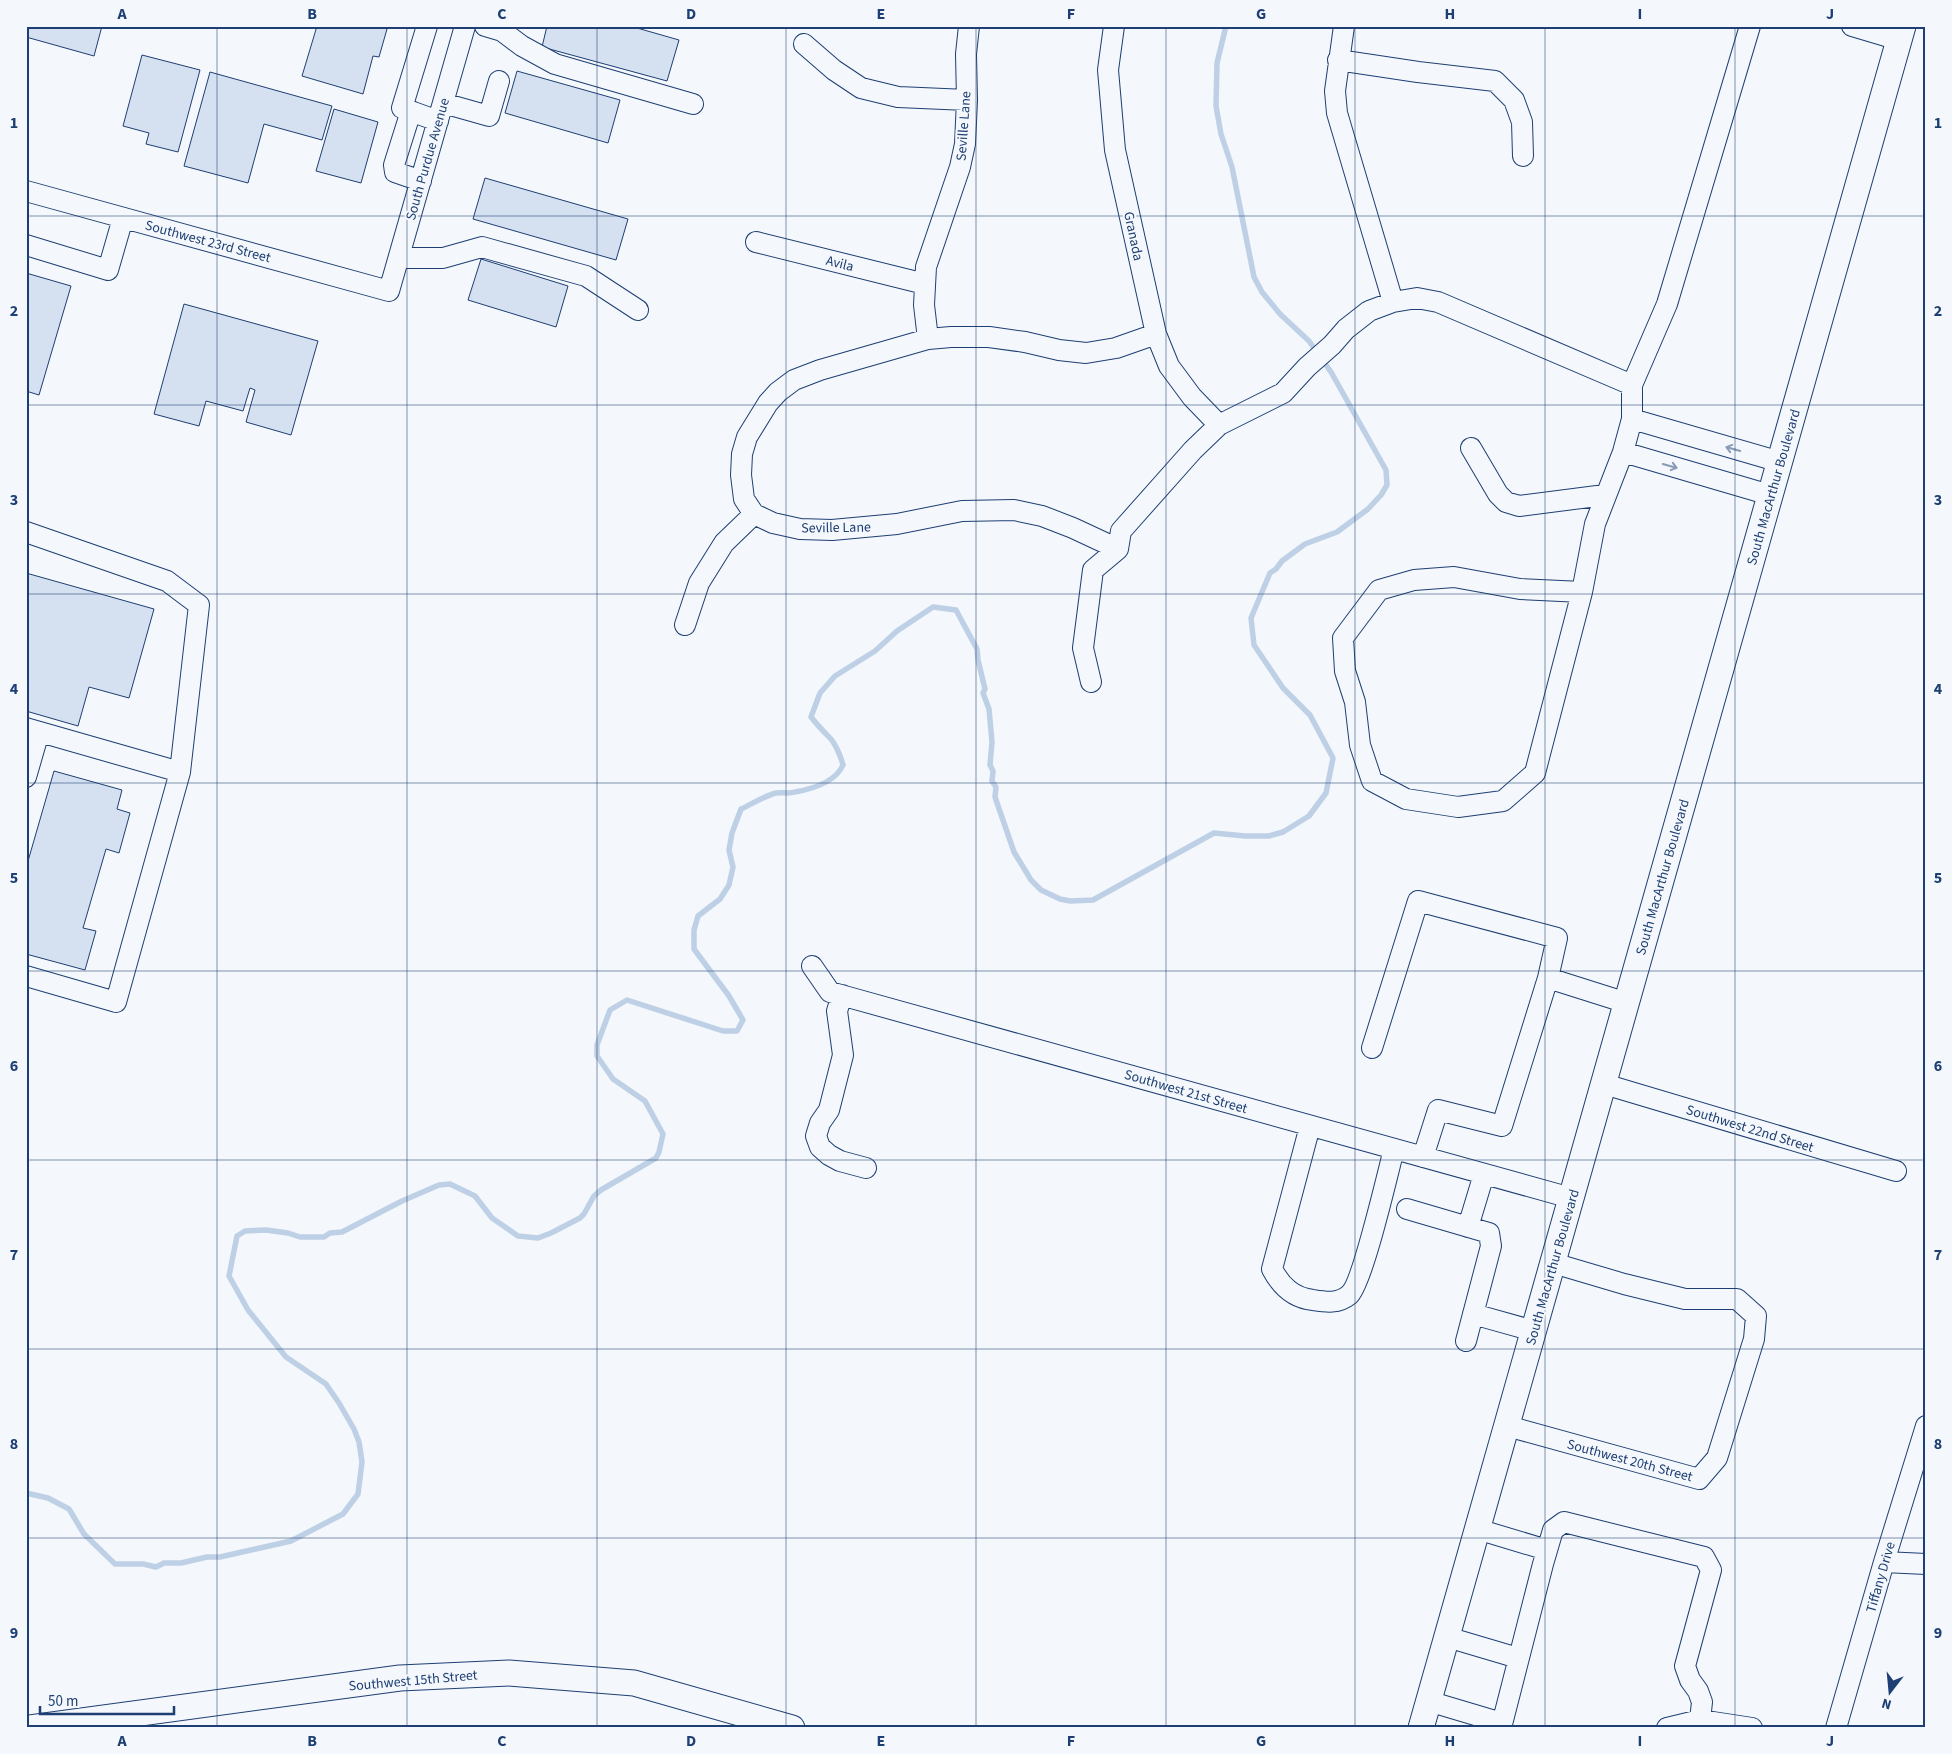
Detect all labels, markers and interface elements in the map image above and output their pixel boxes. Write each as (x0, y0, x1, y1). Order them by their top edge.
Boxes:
text: A (116, 3, 127, 25)
text: B (307, 3, 317, 25)
text: C (497, 3, 507, 25)
text: D (686, 3, 696, 25)
text: E (877, 3, 885, 25)
text: F (1067, 3, 1075, 25)
text: G (1256, 3, 1266, 25)
text: H (1445, 3, 1455, 25)
text: I (1638, 3, 1642, 25)
text: J (1826, 3, 1834, 25)
street label: Seville Lane (952, 90, 976, 162)
street label: South Purdue Avenue (401, 96, 455, 223)
text: 1 (10, 112, 18, 134)
text: 1 (1934, 112, 1942, 134)
street label: Granada (1118, 210, 1148, 263)
street label: Southwest 23rd Street (143, 216, 273, 268)
street label: Avila (824, 251, 856, 277)
text: 2 (10, 300, 18, 322)
text: 2 (1934, 300, 1942, 322)
street label: South MacArthur Boulevard (1742, 407, 1806, 568)
one-way arrow (1725, 443, 1741, 453)
one-way arrow (1661, 461, 1677, 471)
text: 3 (10, 489, 18, 511)
text: 3 (1934, 489, 1942, 511)
street label: Seville Lane (801, 517, 871, 539)
text: 4 (10, 678, 19, 700)
text: 4 (1934, 678, 1943, 700)
street label: South MacArthur Boulevard (1631, 797, 1695, 958)
text: 5 (10, 867, 18, 889)
text: 5 (1934, 867, 1942, 889)
text: 6 (10, 1055, 18, 1077)
text: 6 (1934, 1055, 1942, 1077)
street label: Southwest 21st Street (1122, 1065, 1250, 1119)
street label: Southwest 22nd Street (1684, 1100, 1816, 1158)
street label: South MacArthur Boulevard (1521, 1187, 1585, 1348)
text: 7 (10, 1244, 18, 1266)
text: 7 (1934, 1244, 1942, 1266)
text: 8 (10, 1433, 18, 1455)
text: 8 (1934, 1433, 1942, 1455)
street label: Southwest 20th Street (1565, 1435, 1695, 1487)
street label: Tiffany Drive (1861, 1539, 1901, 1615)
text: 9 (10, 1622, 18, 1644)
text: 9 (1934, 1622, 1942, 1644)
street label: Southwest 15th Street (348, 1665, 479, 1697)
north arrow (1864, 1666, 1914, 1716)
scale bar (40, 1684, 174, 1716)
text: 50 m (48, 1691, 78, 1712)
text: N (1879, 1693, 1894, 1714)
text: A (116, 1730, 127, 1752)
text: B (307, 1730, 317, 1752)
text: C (497, 1730, 507, 1752)
text: D (686, 1730, 696, 1752)
text: E (877, 1730, 885, 1752)
text: F (1067, 1730, 1075, 1752)
text: G (1256, 1730, 1266, 1752)
text: H (1445, 1730, 1455, 1752)
text: I (1638, 1730, 1642, 1752)
text: J (1826, 1730, 1834, 1752)

